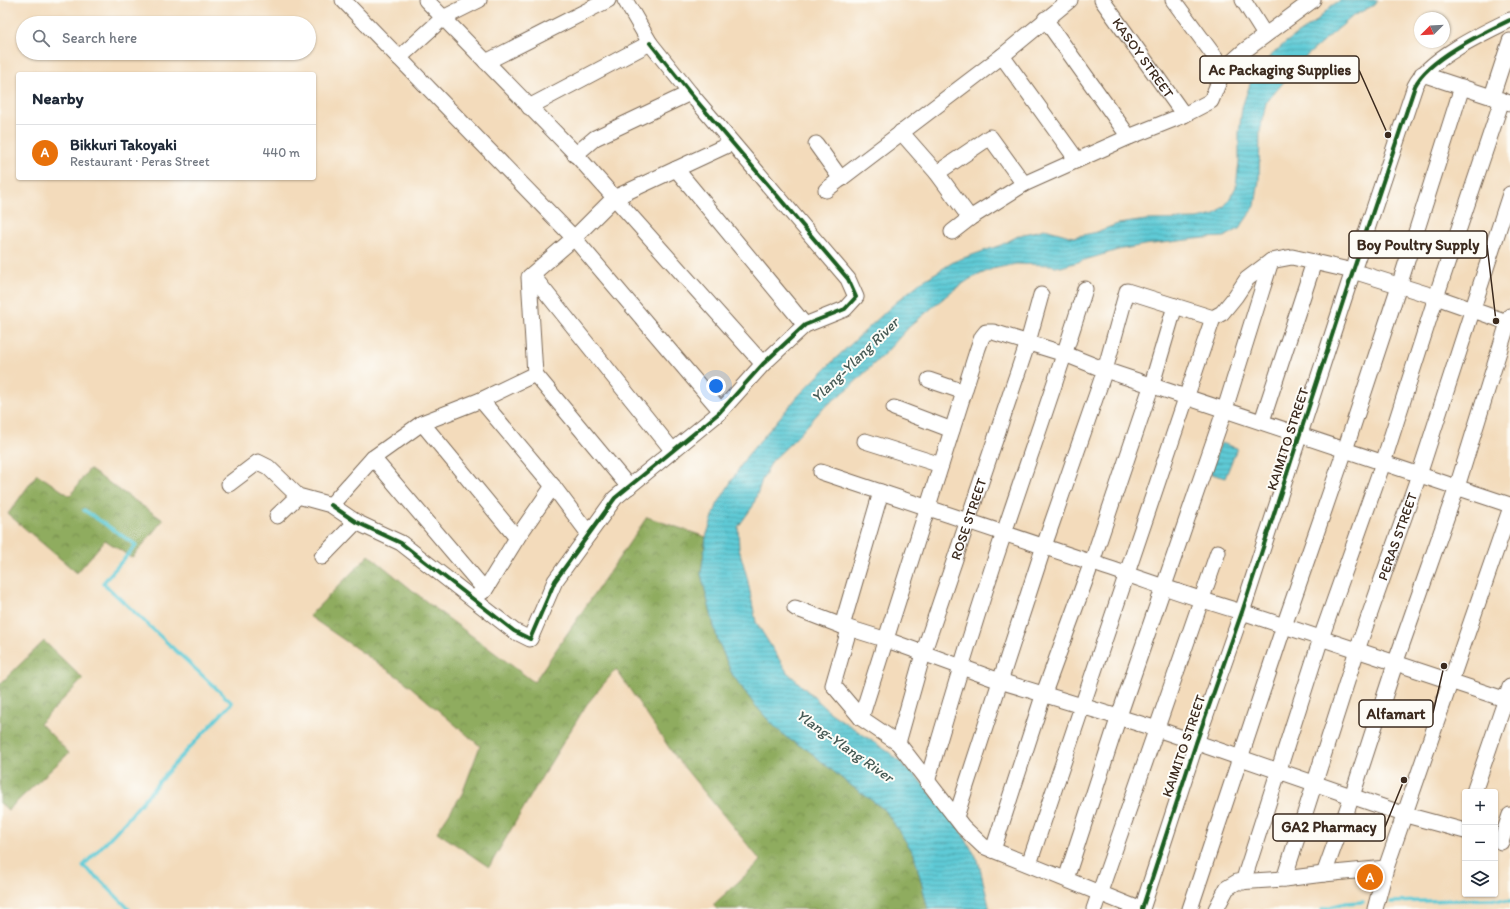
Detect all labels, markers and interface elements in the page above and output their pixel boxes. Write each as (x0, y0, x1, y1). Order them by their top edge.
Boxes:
north arrow (1414, 12, 1450, 48)
street label: KASOY STREET (1109, 14, 1178, 101)
search box (16, 16, 316, 60)
icon: search (30, 27, 52, 49)
text: Search here (62, 29, 137, 47)
callout: Ac Packaging Supplies (1200, 56, 1359, 83)
text: Ac Packaging Supplies (1208, 61, 1352, 80)
text: Nearby (32, 88, 84, 108)
text: Bikkuri Takoyaki (70, 136, 177, 154)
text: A (41, 145, 49, 160)
text: 440 m (263, 145, 300, 160)
text: Restaurant · Peras Street (70, 154, 210, 169)
callout: Boy Poultry Supply (1349, 231, 1487, 258)
text: Boy Poultry Supply (1357, 236, 1480, 255)
water label: Ylang-Ylang River (808, 312, 904, 406)
your location (706, 376, 726, 396)
street label: KAIMITO STREET (1263, 385, 1313, 493)
street label: ROSE STREET (947, 476, 990, 562)
street label: PERAS STREET (1374, 490, 1421, 583)
street label: KAIMITO STREET (1159, 693, 1210, 799)
callout: Alfamart (1359, 700, 1433, 727)
text: Alfamart (1366, 705, 1426, 723)
water label: Ylang-Ylang River (793, 706, 899, 788)
map controls (1462, 789, 1498, 897)
button: + (1462, 789, 1498, 825)
callout: GA2 Pharmacy (1273, 814, 1385, 841)
text: GA2 Pharmacy (1281, 818, 1378, 837)
button: − (1462, 825, 1498, 861)
button: layers (1462, 861, 1498, 897)
pin: A (1357, 862, 1383, 892)

